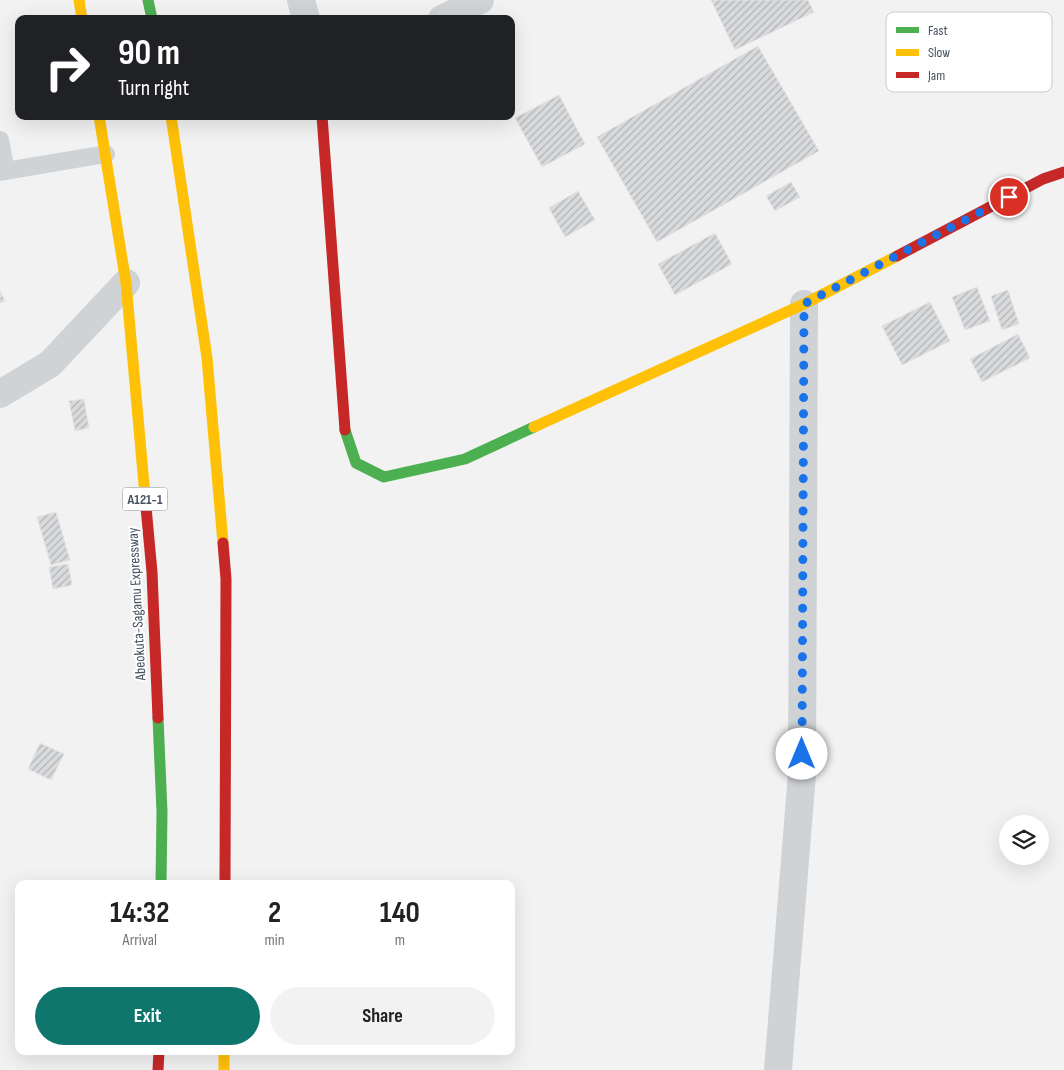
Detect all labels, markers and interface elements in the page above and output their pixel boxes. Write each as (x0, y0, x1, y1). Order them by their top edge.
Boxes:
legend (886, 12, 1052, 92)
text: Fast (928, 22, 948, 39)
text: 90 m (118, 32, 180, 75)
icon: right (35, 35, 100, 100)
text: Slow (928, 44, 950, 61)
text: Jam (927, 67, 945, 84)
text: Turn right (118, 75, 189, 102)
pin (988, 176, 1030, 218)
icon: arrive (995, 183, 1023, 211)
road number: A121-1 (122, 488, 168, 510)
street label: Abeokuta-Sagamu Expressway (123, 527, 151, 682)
position arrow (775, 727, 827, 779)
map controls (999, 815, 1049, 865)
button: layers (999, 815, 1049, 865)
text: 14:32 (110, 895, 169, 931)
text: 2 (268, 895, 281, 931)
text: 140 (380, 895, 420, 931)
text: Arrival (123, 931, 157, 950)
text: min (264, 931, 285, 950)
text: m (395, 931, 405, 950)
button: Exit (35, 987, 260, 1045)
button: Share (270, 987, 495, 1045)

